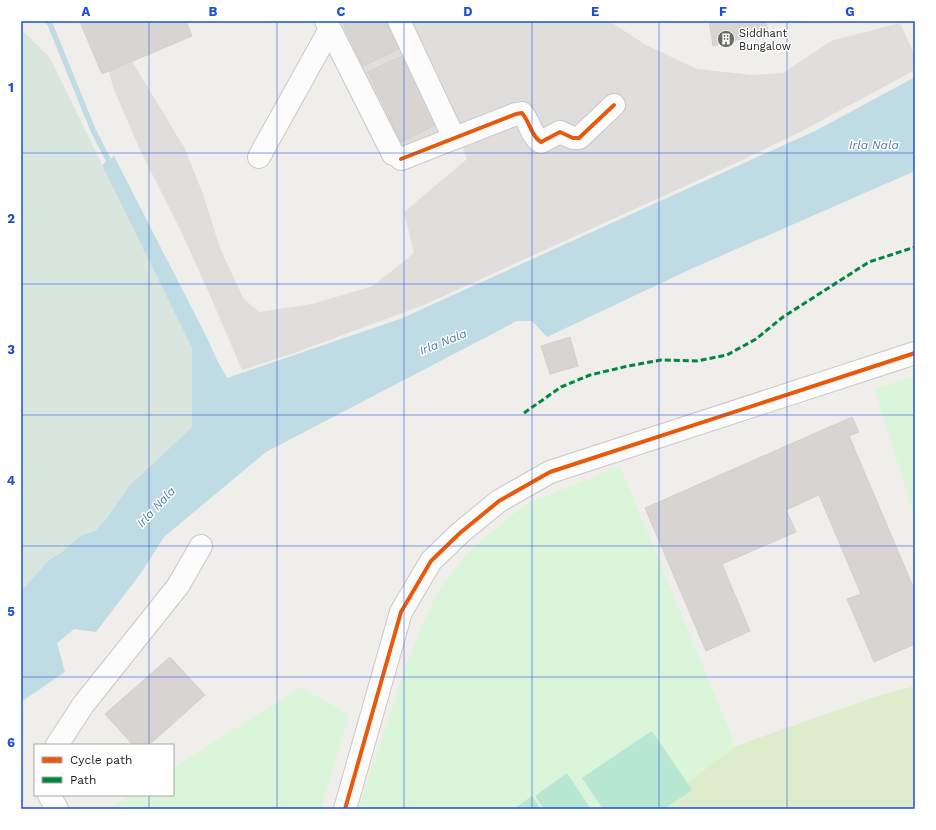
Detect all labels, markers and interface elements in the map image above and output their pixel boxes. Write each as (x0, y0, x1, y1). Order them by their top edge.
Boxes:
text: A (82, 4, 91, 19)
text: B (209, 4, 218, 19)
text: C (337, 4, 346, 19)
text: D (463, 4, 473, 19)
text: E (591, 4, 599, 19)
text: F (719, 4, 727, 19)
text: G (845, 4, 855, 19)
place label: Siddhant Bungalow (739, 27, 791, 53)
building icon: Siddhant Bungalow (716, 29, 736, 49)
text: 1 (8, 80, 14, 95)
water label: Irla Nala (849, 138, 900, 152)
text: 2 (7, 211, 15, 226)
water label: Irla Nala (417, 326, 469, 358)
text: 3 (7, 342, 15, 357)
text: 4 (7, 473, 16, 488)
water label: Irla Nala (134, 484, 179, 530)
text: 5 (7, 604, 15, 619)
text: 6 (7, 735, 15, 750)
legend (34, 744, 174, 796)
text: Cycle path (70, 753, 132, 767)
text: Path (70, 773, 96, 787)

